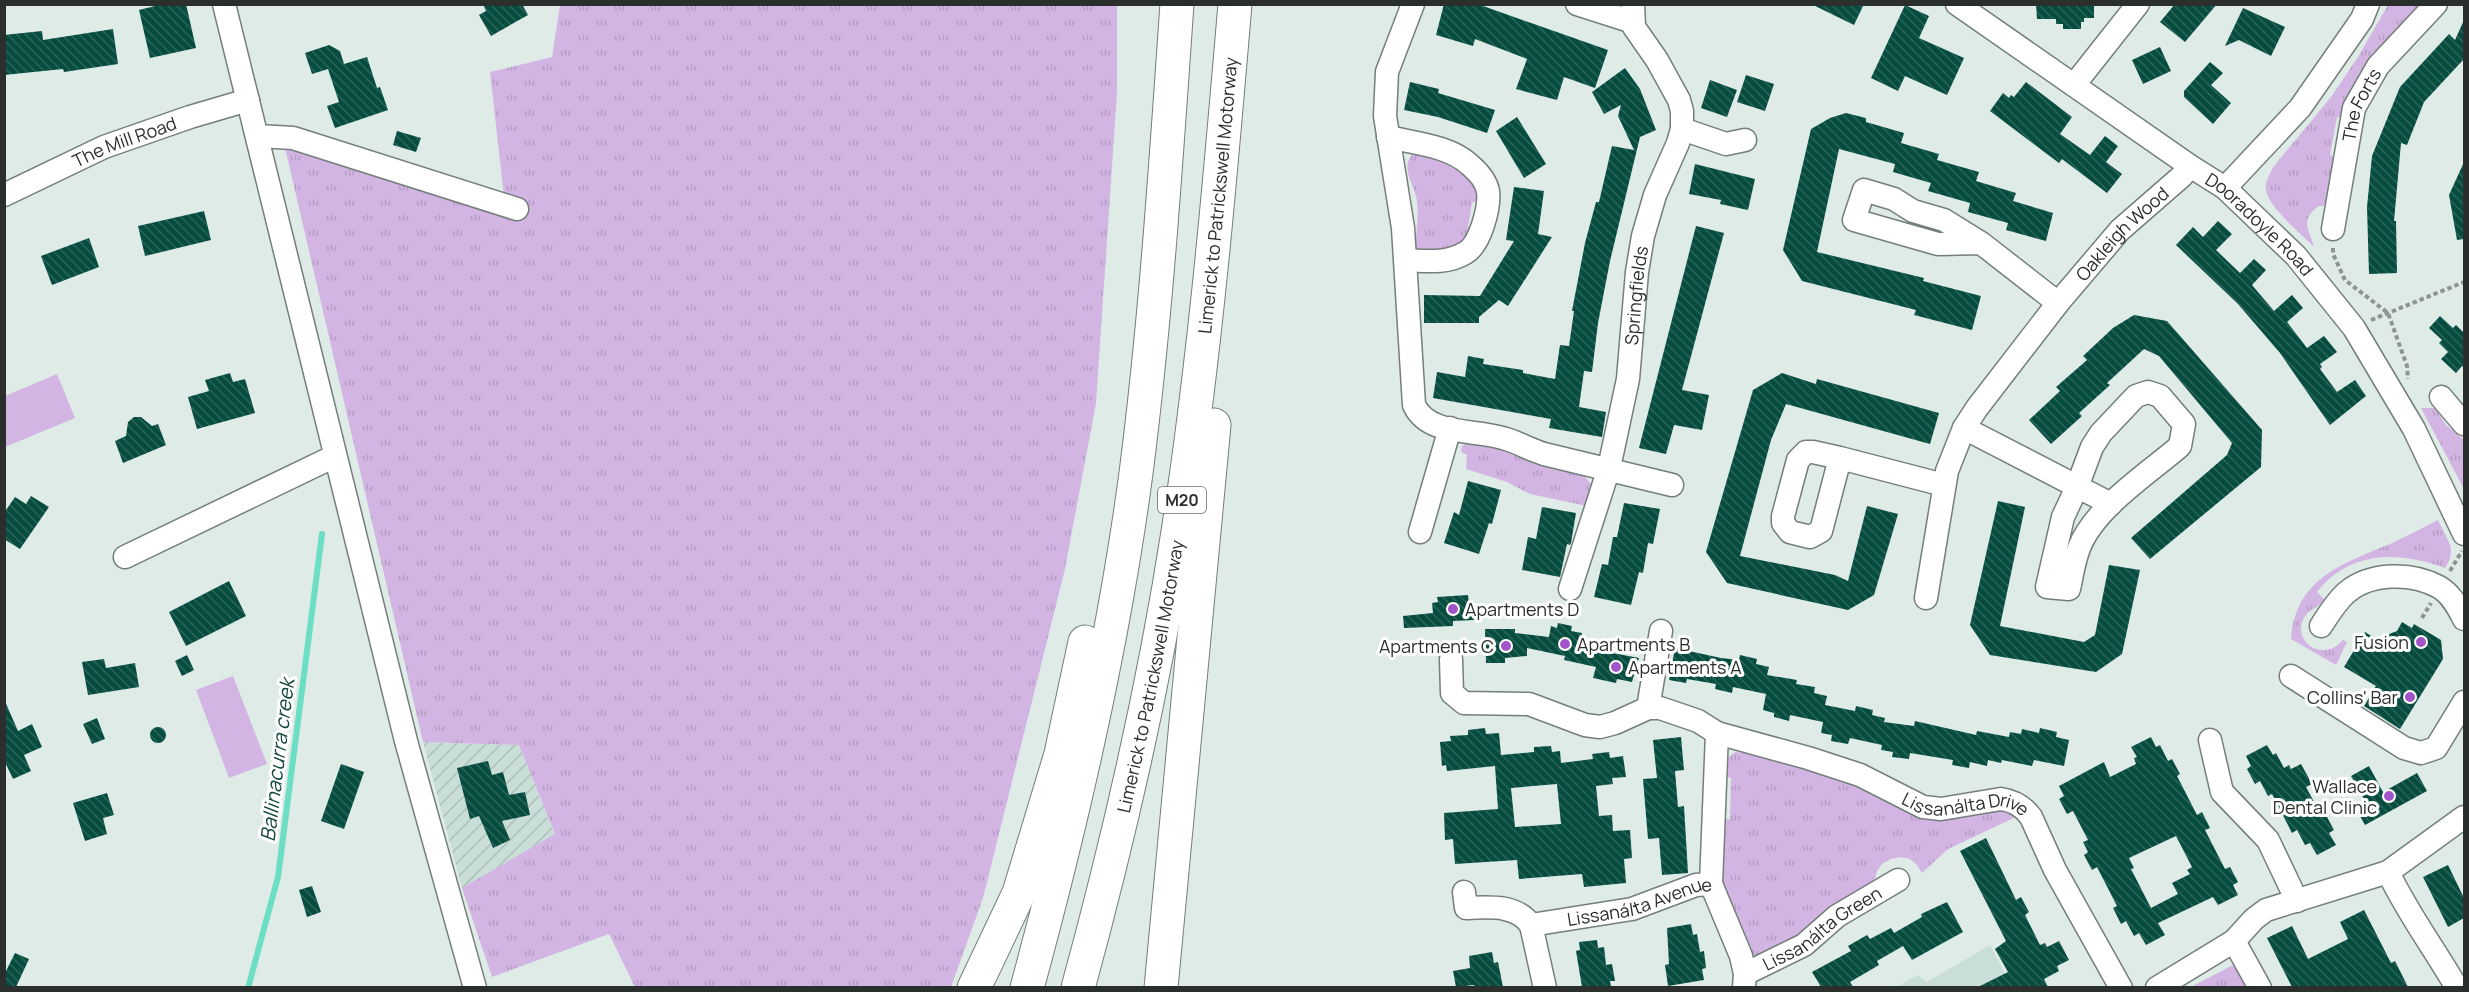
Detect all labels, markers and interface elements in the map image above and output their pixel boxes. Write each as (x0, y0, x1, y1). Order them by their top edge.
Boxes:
street label: Limerick to Patrickswell Motorway (1192, 56, 1242, 335)
street label: The Forts (2336, 64, 2386, 143)
street label: The Mill Road (68, 111, 180, 172)
street label: Dooradoyle Road (2201, 167, 2319, 281)
street label: Oakleigh Wood (2070, 181, 2174, 286)
street label: Springfields (1619, 244, 1653, 346)
road number: M20 (1158, 487, 1206, 513)
street label: Limerick to Patrickswell Motorway (1111, 538, 1189, 815)
place label: Apartments D (1465, 597, 1579, 621)
marker: Apartments D (1446, 602, 1460, 616)
place label: Fusion (2354, 630, 2409, 654)
place label: Apartments B (1577, 632, 1690, 656)
place label: Apartments C (1379, 634, 1494, 658)
marker: Fusion (2414, 635, 2428, 649)
marker: Apartments B (1558, 637, 1572, 651)
marker: Apartments C (1499, 639, 1513, 653)
place label: Apartments A (1628, 655, 1742, 679)
marker: Apartments A (1609, 660, 1623, 674)
water label: Ballinacurra creek (254, 674, 301, 843)
place label: Collins' Bar (2307, 685, 2399, 709)
marker: Collins' Bar (2403, 690, 2417, 704)
place label: Wallace Dental Clinic (2273, 774, 2377, 819)
street label: Lissanálta Drive (1898, 786, 2035, 821)
marker: Wallace Dental Clinic (2382, 789, 2396, 803)
street label: Lissanálta Avenue (1565, 872, 1712, 931)
street label: Lissanálta Green (1758, 880, 1886, 976)

